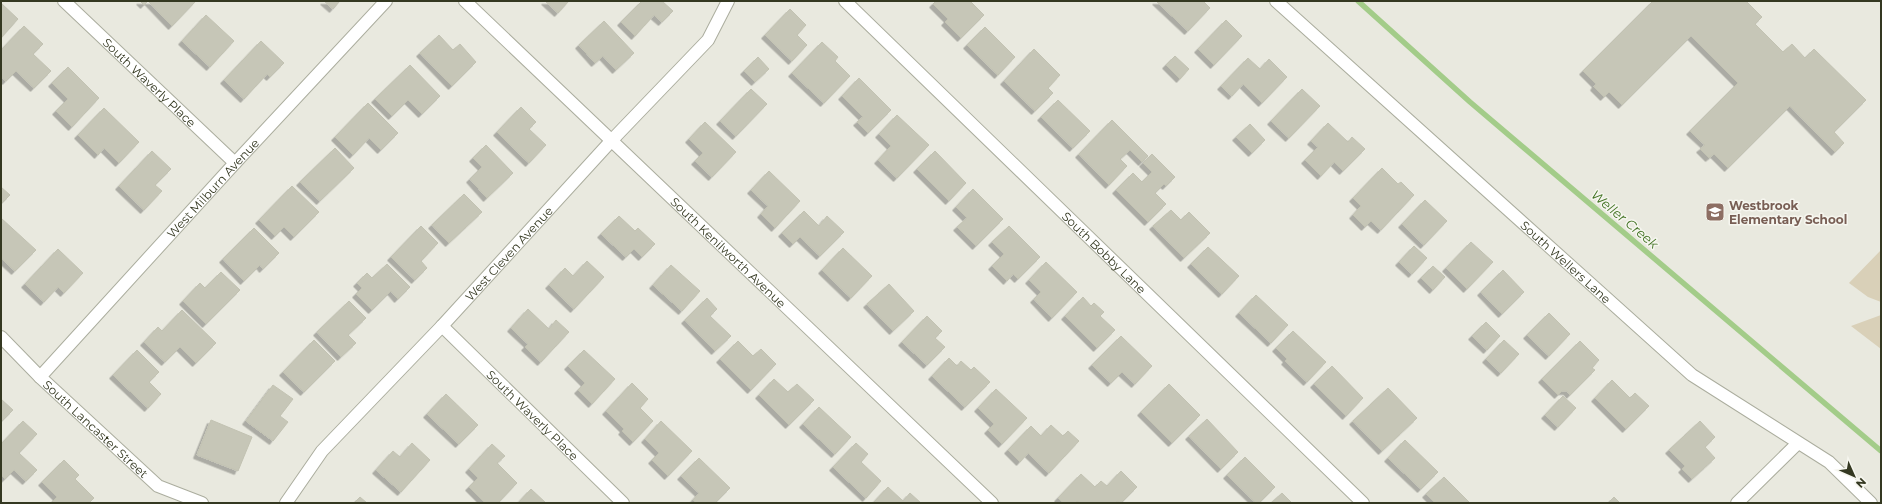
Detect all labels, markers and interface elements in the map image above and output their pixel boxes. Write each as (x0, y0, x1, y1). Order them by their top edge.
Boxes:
street label: South Waverly Place (100, 34, 199, 130)
street label: West Milburn Avenue (163, 135, 262, 241)
water label: Weller Creek (1588, 186, 1663, 252)
street label: South Kenilworth Avenue (668, 194, 789, 310)
place label: Westbrook Elementary School (1729, 198, 1847, 227)
school or university icon: Westbrook Elementary School (1704, 201, 1726, 223)
street label: West Cleven Avenue (461, 203, 555, 304)
street label: South Bobby Lane (1059, 208, 1149, 296)
street label: South Wellers Lane (1518, 217, 1614, 306)
street label: South Waverly Place (484, 366, 582, 463)
street label: South Lancaster Street (40, 377, 152, 481)
north arrow (1834, 456, 1874, 496)
text: N (1853, 475, 1869, 491)

